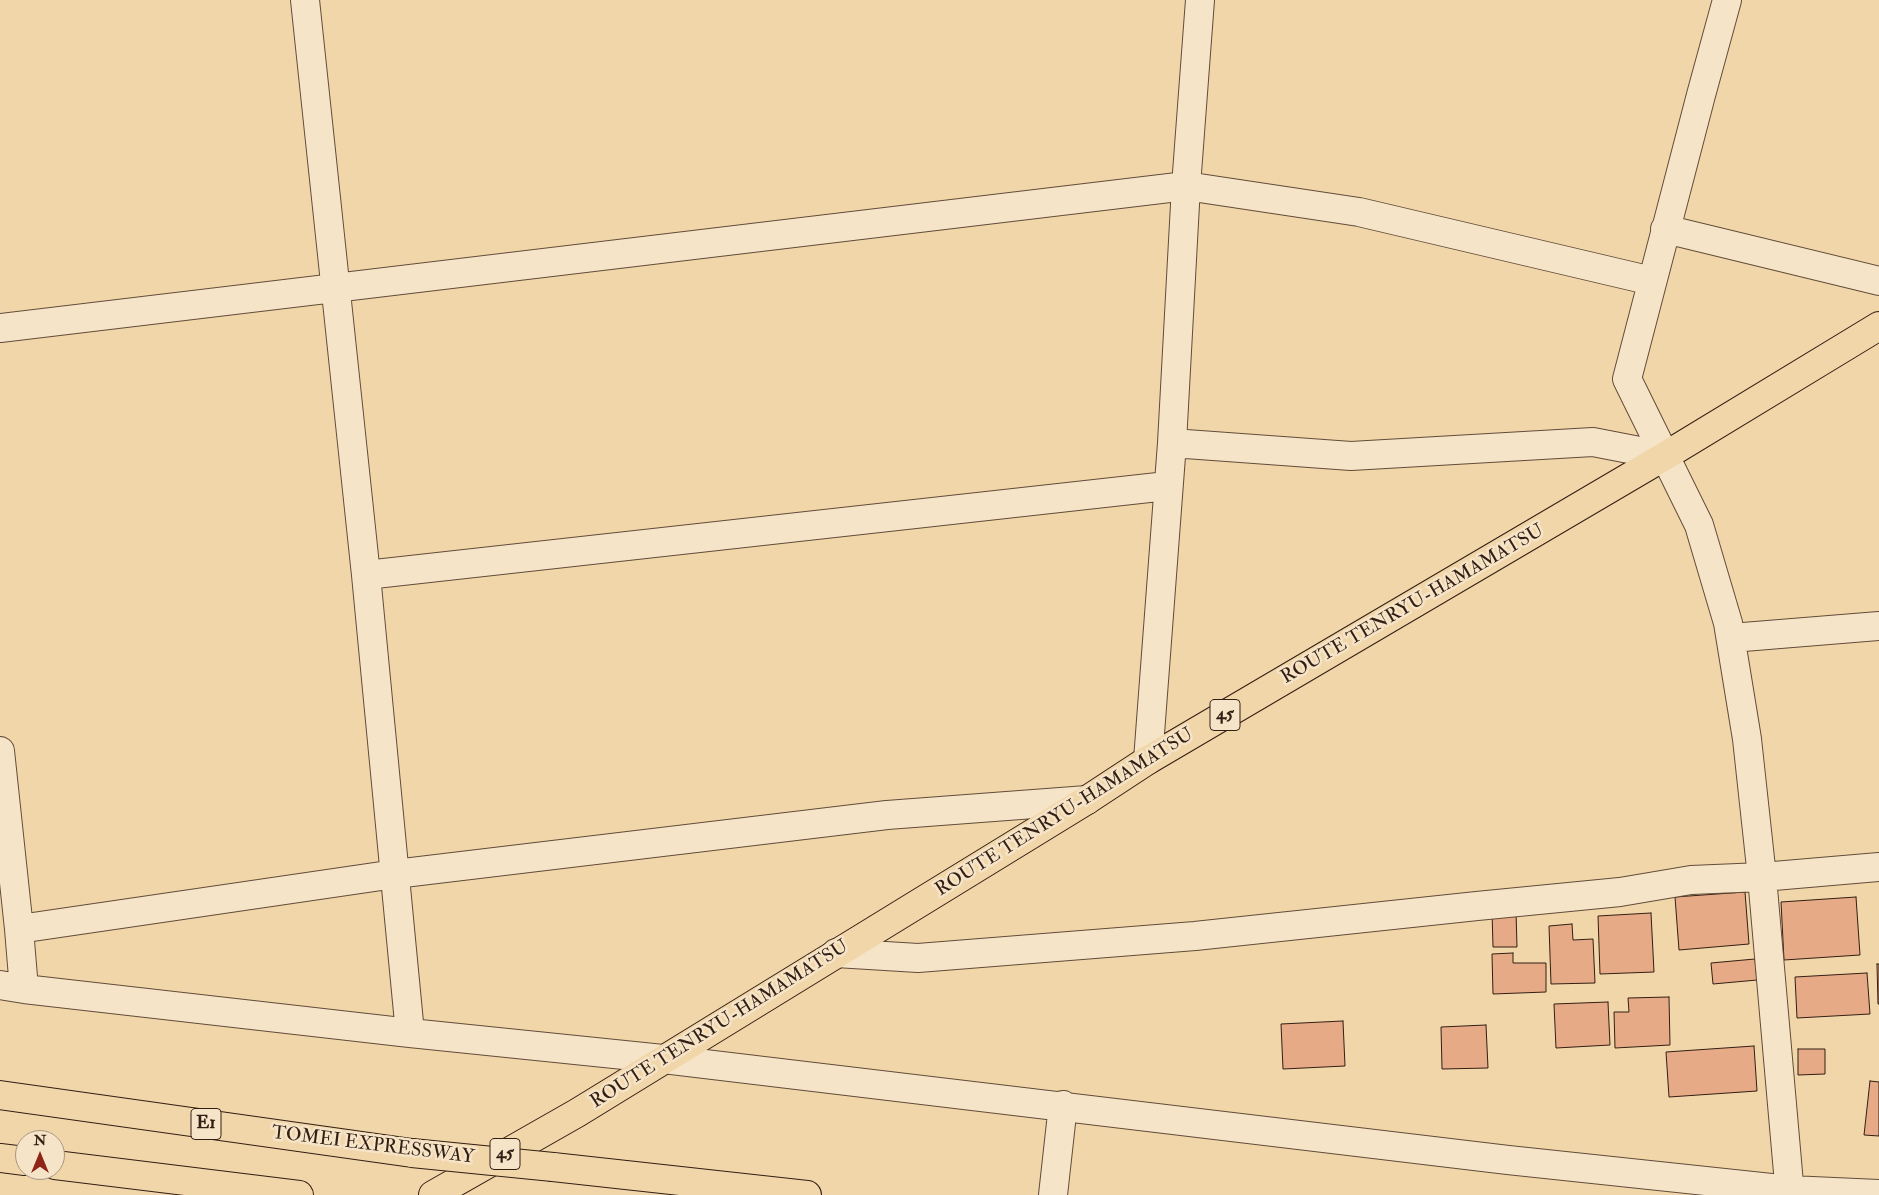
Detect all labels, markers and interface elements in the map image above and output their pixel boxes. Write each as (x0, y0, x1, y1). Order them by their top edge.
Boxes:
street label: ROUTE TENRYU-HAMAMATSU (1277, 520, 1549, 690)
road number: 45 (1210, 700, 1240, 730)
street label: ROUTE TENRYU-HAMAMATSU (932, 724, 1198, 902)
street label: ROUTE TENRYU-HAMAMATSU (587, 936, 853, 1114)
road number: E1 (191, 1108, 221, 1140)
street label: TOMEI EXPRESSWAY (270, 1122, 476, 1170)
north arrow (15, 1130, 65, 1180)
text: N (34, 1132, 46, 1149)
road number: 45 (490, 1138, 520, 1170)

